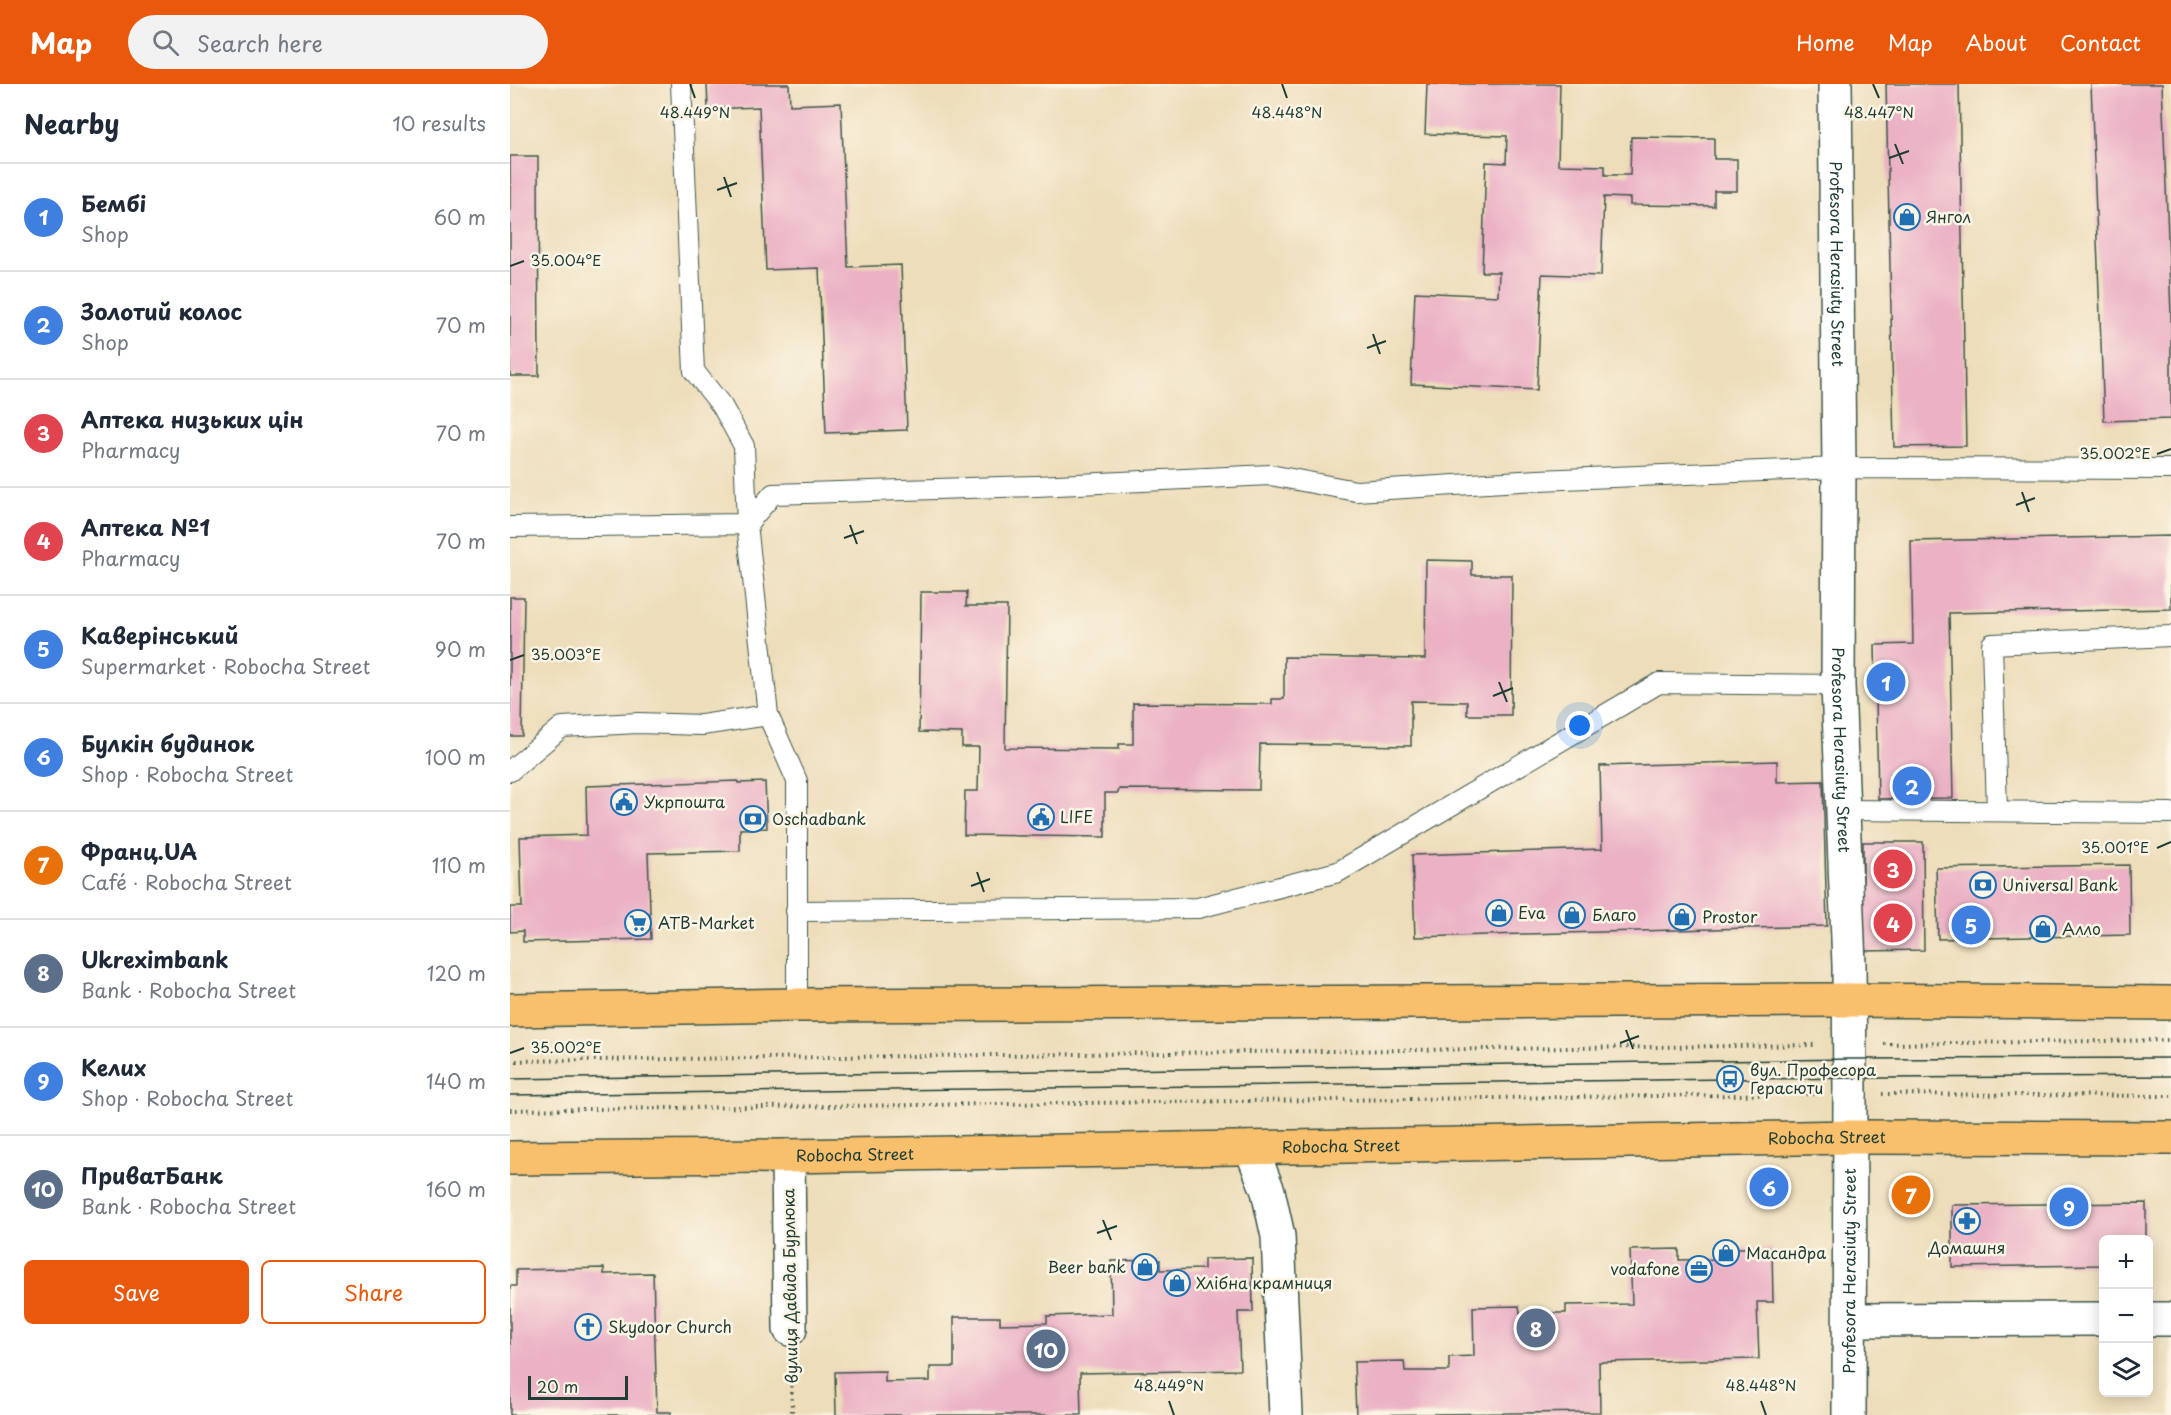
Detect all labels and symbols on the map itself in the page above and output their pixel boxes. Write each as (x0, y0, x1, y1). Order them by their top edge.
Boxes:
text: 48.449°N (660, 100, 730, 123)
text: 48.448°N (1252, 100, 1322, 123)
text: 48.447°N (1844, 100, 1914, 123)
street label: Profesora Herasiuty Street (1825, 161, 1851, 367)
shop icon: Янгол (1892, 202, 1922, 232)
place label: Янгол (1926, 204, 1971, 228)
text: 35.004°E (531, 248, 601, 271)
text: 35.002°E (2079, 441, 2151, 464)
text: 35.003°E (531, 642, 601, 665)
street label: Profesora Herasiuty Street (1827, 647, 1858, 854)
pin: 1 (1866, 660, 1906, 704)
your location (1565, 711, 1594, 740)
pin: 2 (1892, 764, 1932, 808)
public building icon: Укрпошта (609, 787, 639, 817)
place label: Укрпошта (644, 789, 725, 813)
public building icon: LIFE (1026, 802, 1056, 832)
bank icon: Oschadbank (738, 804, 768, 834)
place label: LIFE (1060, 804, 1093, 828)
place label: Oschadbank (772, 806, 866, 830)
text: 35.001°E (2081, 835, 2149, 858)
pin: 3 (1874, 846, 1912, 892)
bank icon: Universal Bank (1968, 870, 1998, 900)
place label: Universal Bank (2002, 872, 2118, 896)
shop icon: Eva (1484, 898, 1514, 928)
place label: Eva (1518, 900, 1546, 924)
shop icon: Благо (1557, 900, 1587, 930)
pin: 4 (1874, 900, 1912, 946)
place label: Благо (1592, 902, 1636, 926)
shop icon: Prostor (1667, 902, 1697, 932)
pin: 5 (1952, 902, 1990, 948)
place label: Prostor (1702, 904, 1758, 928)
supermarket icon: ATB-Market (623, 908, 653, 938)
place label: ATB-Market (658, 910, 755, 934)
shop icon: Алло (2028, 914, 2058, 944)
place label: Алло (2062, 916, 2101, 940)
text: 35.002°E (530, 1035, 602, 1058)
place label: вул. Професора Герасюти (1750, 1057, 1876, 1099)
bus stop icon: вул. Професора Герасюти (1715, 1064, 1745, 1094)
street label: Robocha Street (1768, 1124, 1886, 1149)
street label: Robocha Street (1282, 1132, 1400, 1158)
street label: Robocha Street (796, 1141, 914, 1167)
pin: 6 (1750, 1164, 1788, 1210)
street label: Profesora Herasiuty Street (1836, 1168, 1861, 1374)
pin: 7 (1892, 1172, 1930, 1218)
pin: 9 (2050, 1184, 2088, 1230)
street label: вулиця Давида Бурлюка (775, 1188, 803, 1384)
pharmacy icon: Домашня (1952, 1206, 1982, 1236)
place label: Домашня (1928, 1235, 2005, 1259)
shop icon: Масандра (1711, 1238, 1741, 1268)
place label: Масандра (1746, 1240, 1826, 1264)
shop icon: Beer bank (1130, 1252, 1160, 1282)
place label: Beer bank (1047, 1254, 1126, 1278)
office icon: vodafone (1684, 1254, 1714, 1284)
place label: vodafone (1610, 1256, 1680, 1280)
shop icon: Хлібна крамниця (1162, 1268, 1192, 1298)
place label: Хлібна крамниця (1196, 1270, 1332, 1294)
pin: 8 (1516, 1306, 1556, 1350)
church icon: Skydoor Church (573, 1312, 603, 1342)
place label: Skydoor Church (608, 1314, 732, 1338)
pin: 10 (1026, 1326, 1066, 1372)
scale bar (528, 1373, 628, 1400)
text: 48.449°N (1134, 1373, 1204, 1396)
text: 48.448°N (1726, 1373, 1796, 1396)

